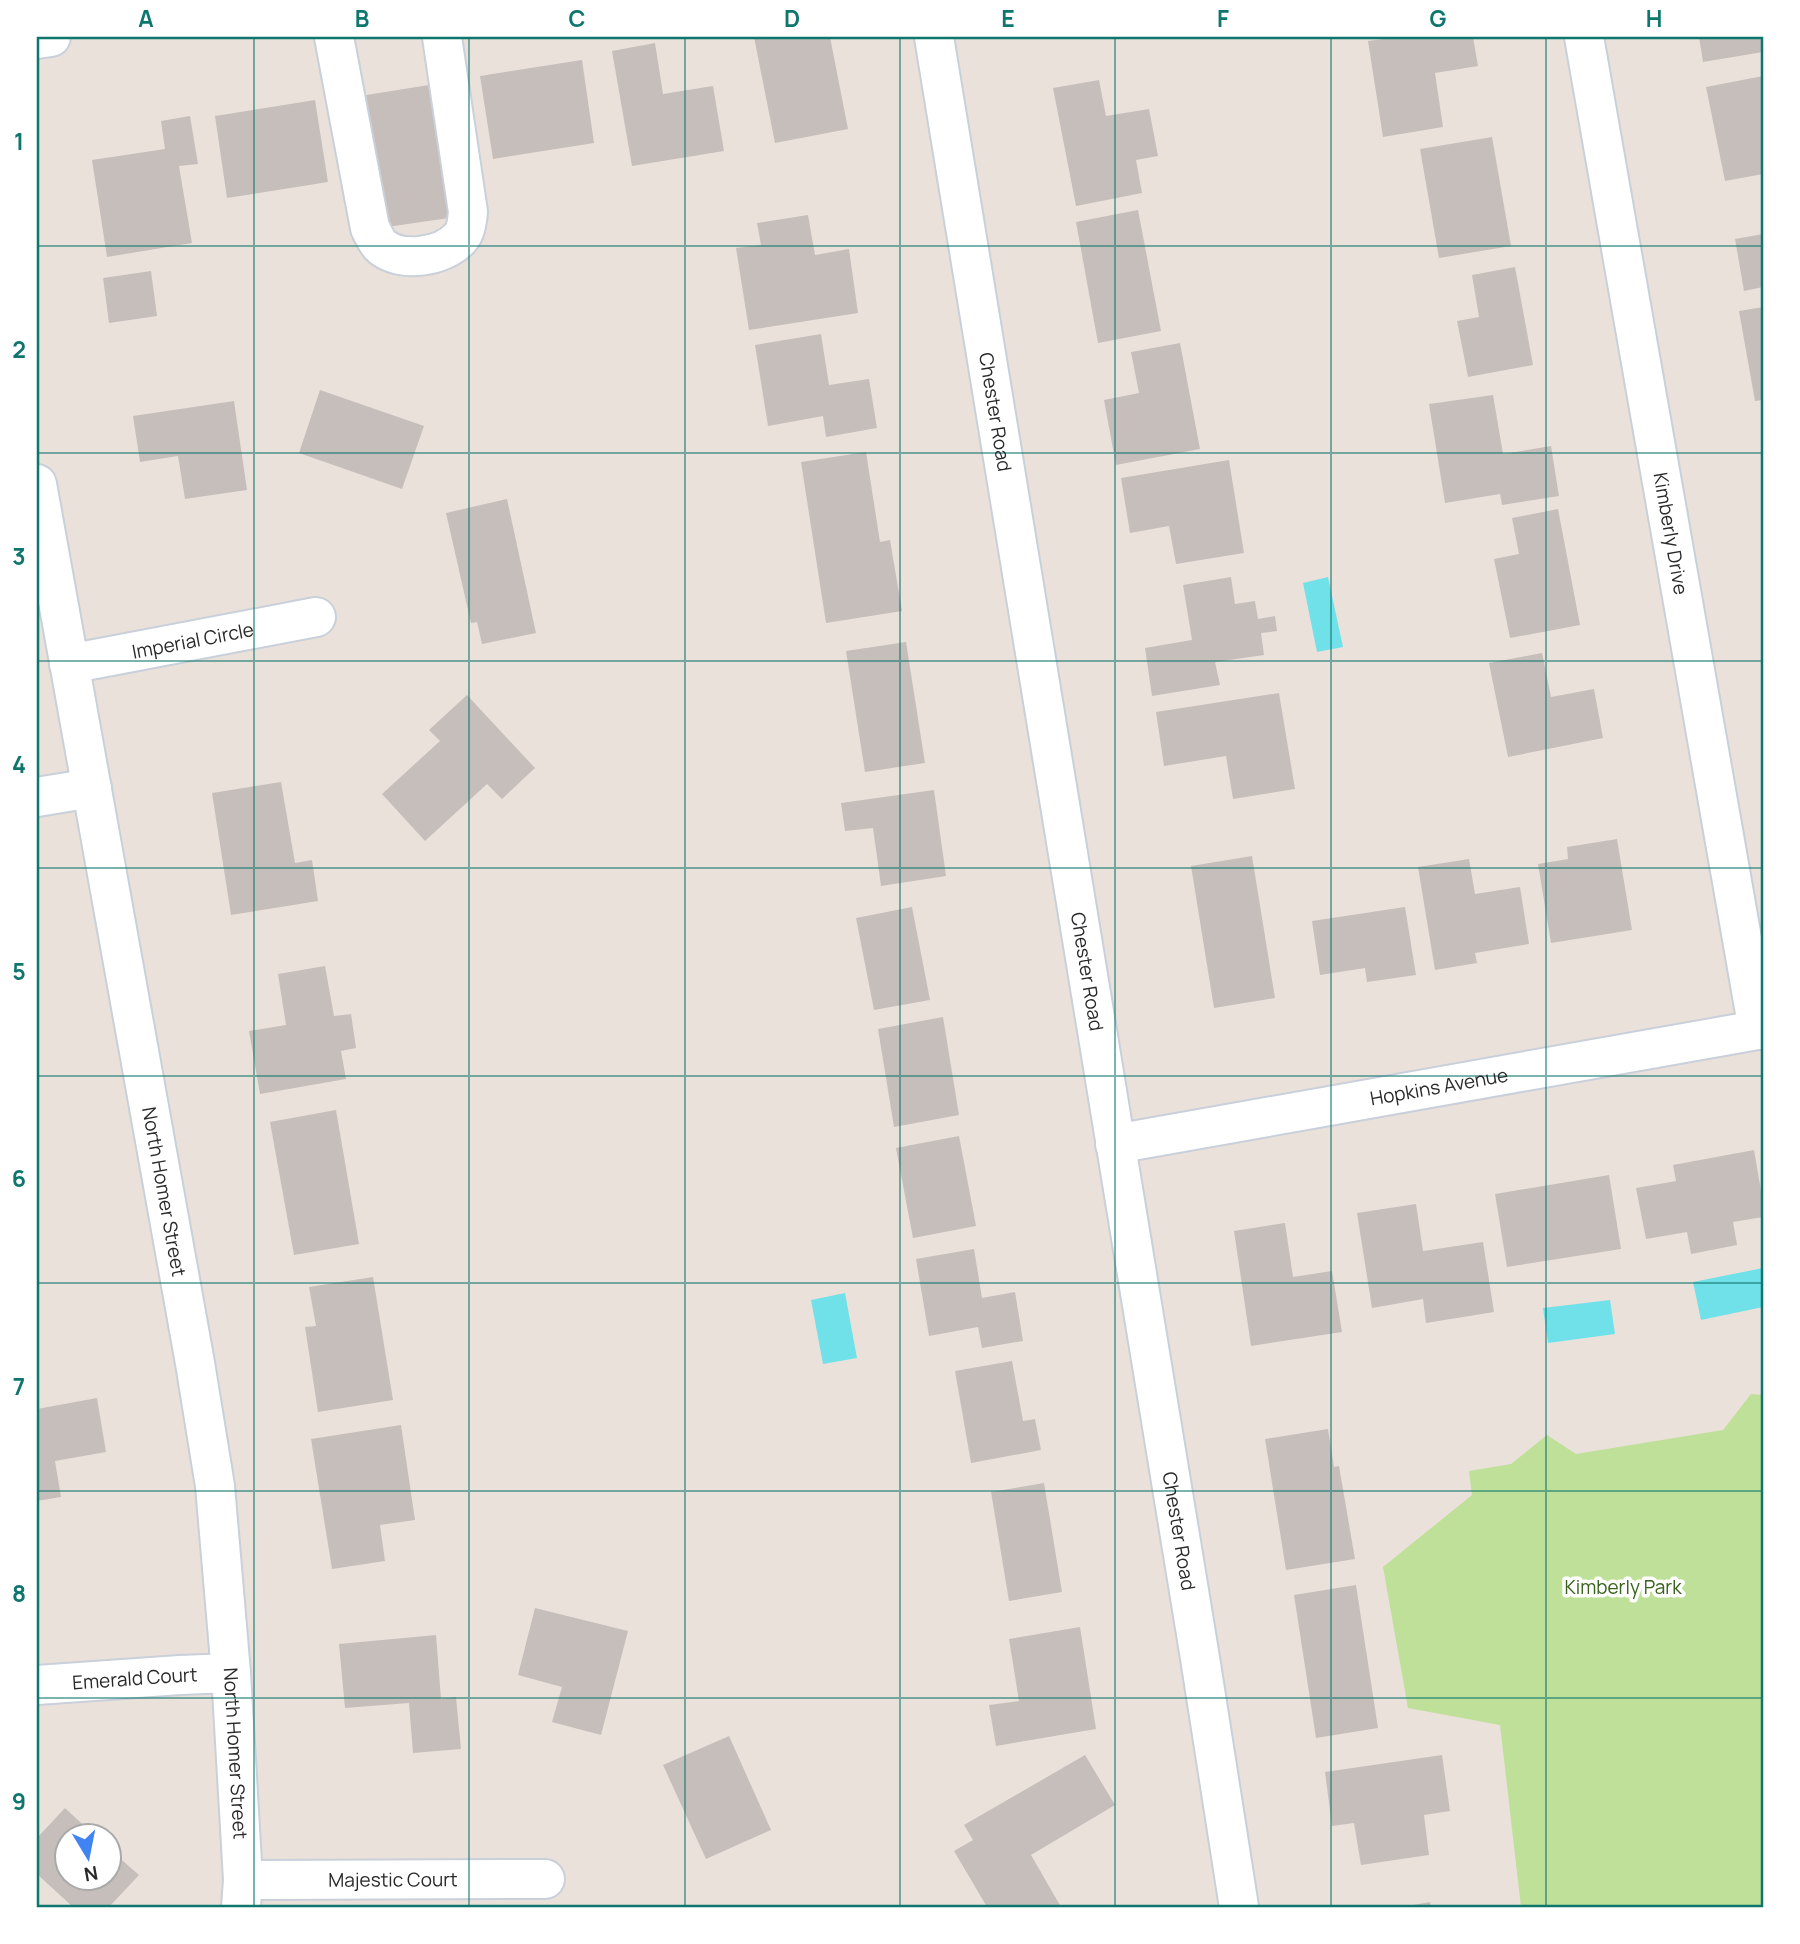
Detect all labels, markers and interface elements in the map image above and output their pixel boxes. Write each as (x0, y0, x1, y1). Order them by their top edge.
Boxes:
text: A (138, 2, 154, 34)
text: B (355, 2, 369, 34)
text: C (569, 2, 586, 34)
text: D (784, 2, 800, 34)
text: E (1001, 2, 1015, 34)
text: F (1217, 2, 1229, 34)
text: G (1430, 2, 1447, 34)
text: H (1646, 2, 1662, 34)
text: 1 (14, 125, 24, 157)
text: 2 (12, 333, 26, 365)
street label: Chester Road (973, 351, 1018, 473)
street label: Kimberly Drive (1648, 470, 1694, 597)
text: 3 (12, 540, 26, 572)
street label: Imperial Circle (130, 616, 256, 665)
text: 4 (12, 748, 26, 780)
street label: Chester Road (1065, 910, 1110, 1033)
text: 5 (12, 955, 26, 987)
street label: Hopkins Avenue (1368, 1062, 1510, 1112)
street label: North Homer Street (136, 1105, 192, 1279)
text: 6 (12, 1162, 26, 1194)
text: 7 (13, 1370, 25, 1402)
street label: Chester Road (1157, 1470, 1202, 1592)
park label: Kimberly Park (1564, 1574, 1682, 1600)
text: 8 (12, 1577, 26, 1609)
street label: Emerald Court (71, 1661, 198, 1695)
street label: North Homer Street (218, 1667, 254, 1840)
text: 9 (12, 1785, 26, 1817)
north arrow (52, 1822, 122, 1892)
text: N (82, 1860, 100, 1888)
street label: Majestic Court (328, 1866, 458, 1893)

